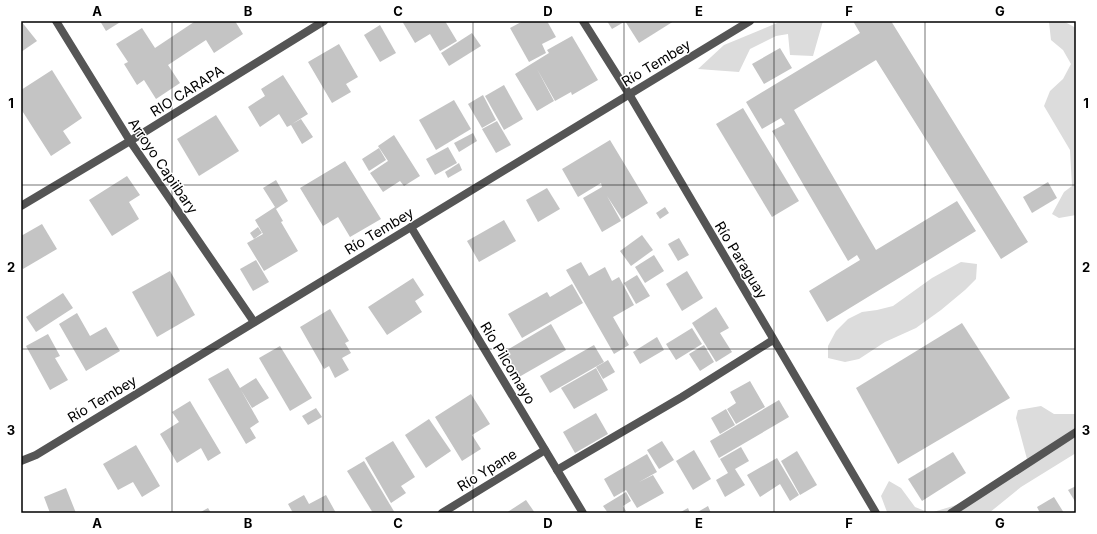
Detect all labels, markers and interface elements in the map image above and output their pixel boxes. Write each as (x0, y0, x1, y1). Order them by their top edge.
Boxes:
text: A (92, 3, 102, 19)
text: B (244, 3, 253, 19)
text: C (393, 3, 403, 19)
text: D (543, 3, 553, 19)
text: E (695, 3, 703, 19)
text: F (845, 3, 853, 19)
text: G (995, 3, 1005, 19)
street label: Río Tembey (618, 35, 693, 90)
street label: RIO CARAPA (147, 61, 227, 120)
text: 1 (8, 95, 14, 111)
text: 1 (1083, 95, 1089, 111)
street label: Arroyo Capiibary (125, 115, 202, 217)
street label: Río Tembey (341, 203, 416, 258)
street label: Río Paraguay (712, 218, 771, 302)
text: 2 (7, 259, 15, 275)
text: 2 (1082, 259, 1090, 275)
street label: Río Pilcomayo (477, 319, 540, 407)
street label: Río Tembey (64, 371, 139, 426)
text: 3 (7, 422, 15, 438)
text: 3 (1082, 422, 1090, 438)
street label: Río Ypane (454, 445, 520, 494)
text: A (92, 515, 102, 531)
text: B (244, 515, 253, 531)
text: C (393, 515, 403, 531)
text: D (543, 515, 553, 531)
text: E (695, 515, 703, 531)
text: F (845, 515, 853, 531)
text: G (995, 515, 1005, 531)

